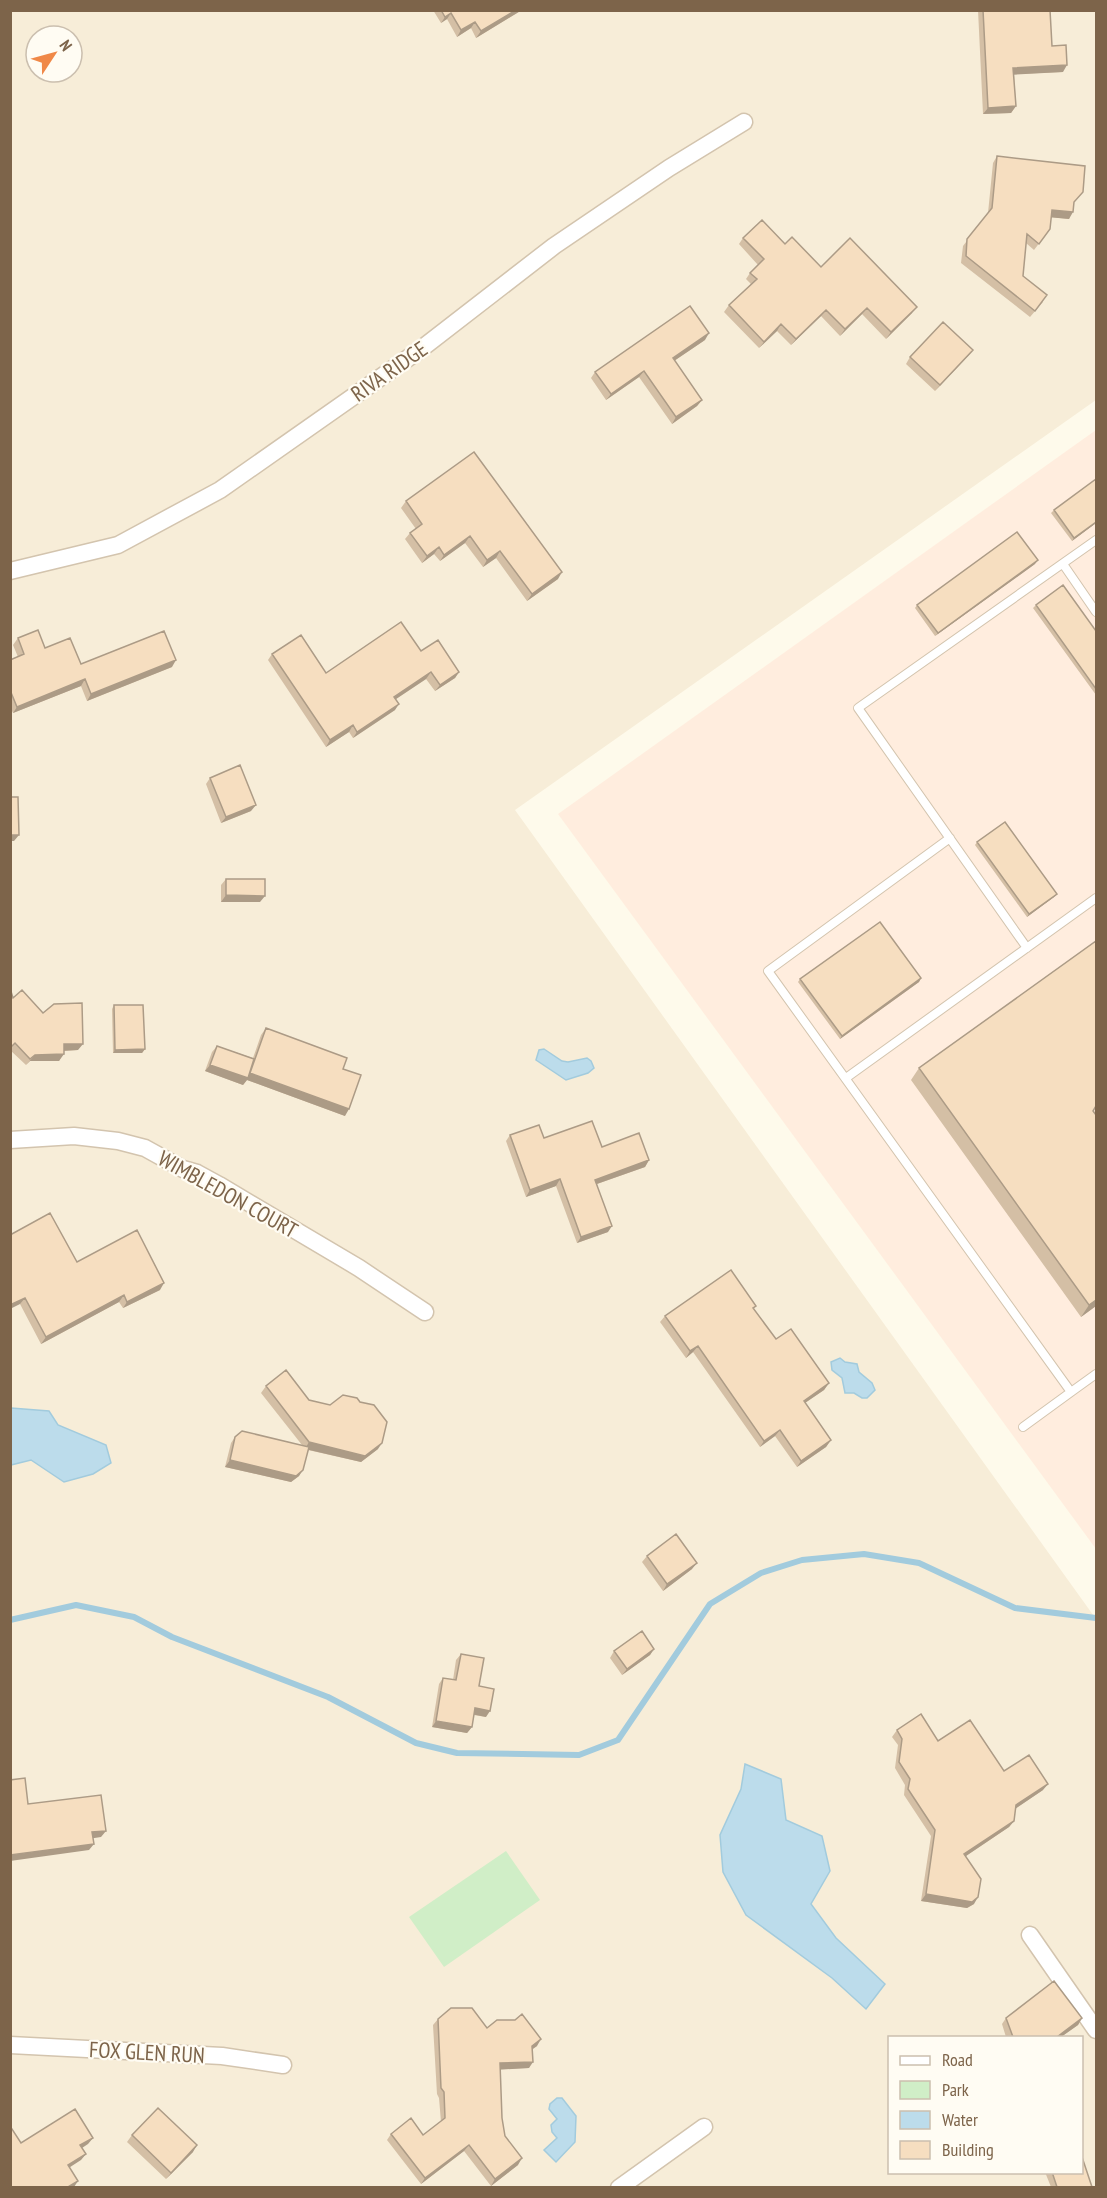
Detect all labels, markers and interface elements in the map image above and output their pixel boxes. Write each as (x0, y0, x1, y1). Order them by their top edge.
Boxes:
north arrow (24, 24, 84, 84)
text: N (56, 36, 77, 55)
street label: RIVA RIDGE (345, 335, 433, 407)
street label: WIMBLEDON COURT (153, 1144, 303, 1244)
street label: FOX GLEN RUN (89, 2035, 205, 2069)
legend (888, 2036, 1083, 2174)
text: Road (942, 2048, 973, 2071)
text: Park (942, 2078, 969, 2101)
text: Water (942, 2108, 978, 2131)
text: Building (942, 2138, 994, 2161)

